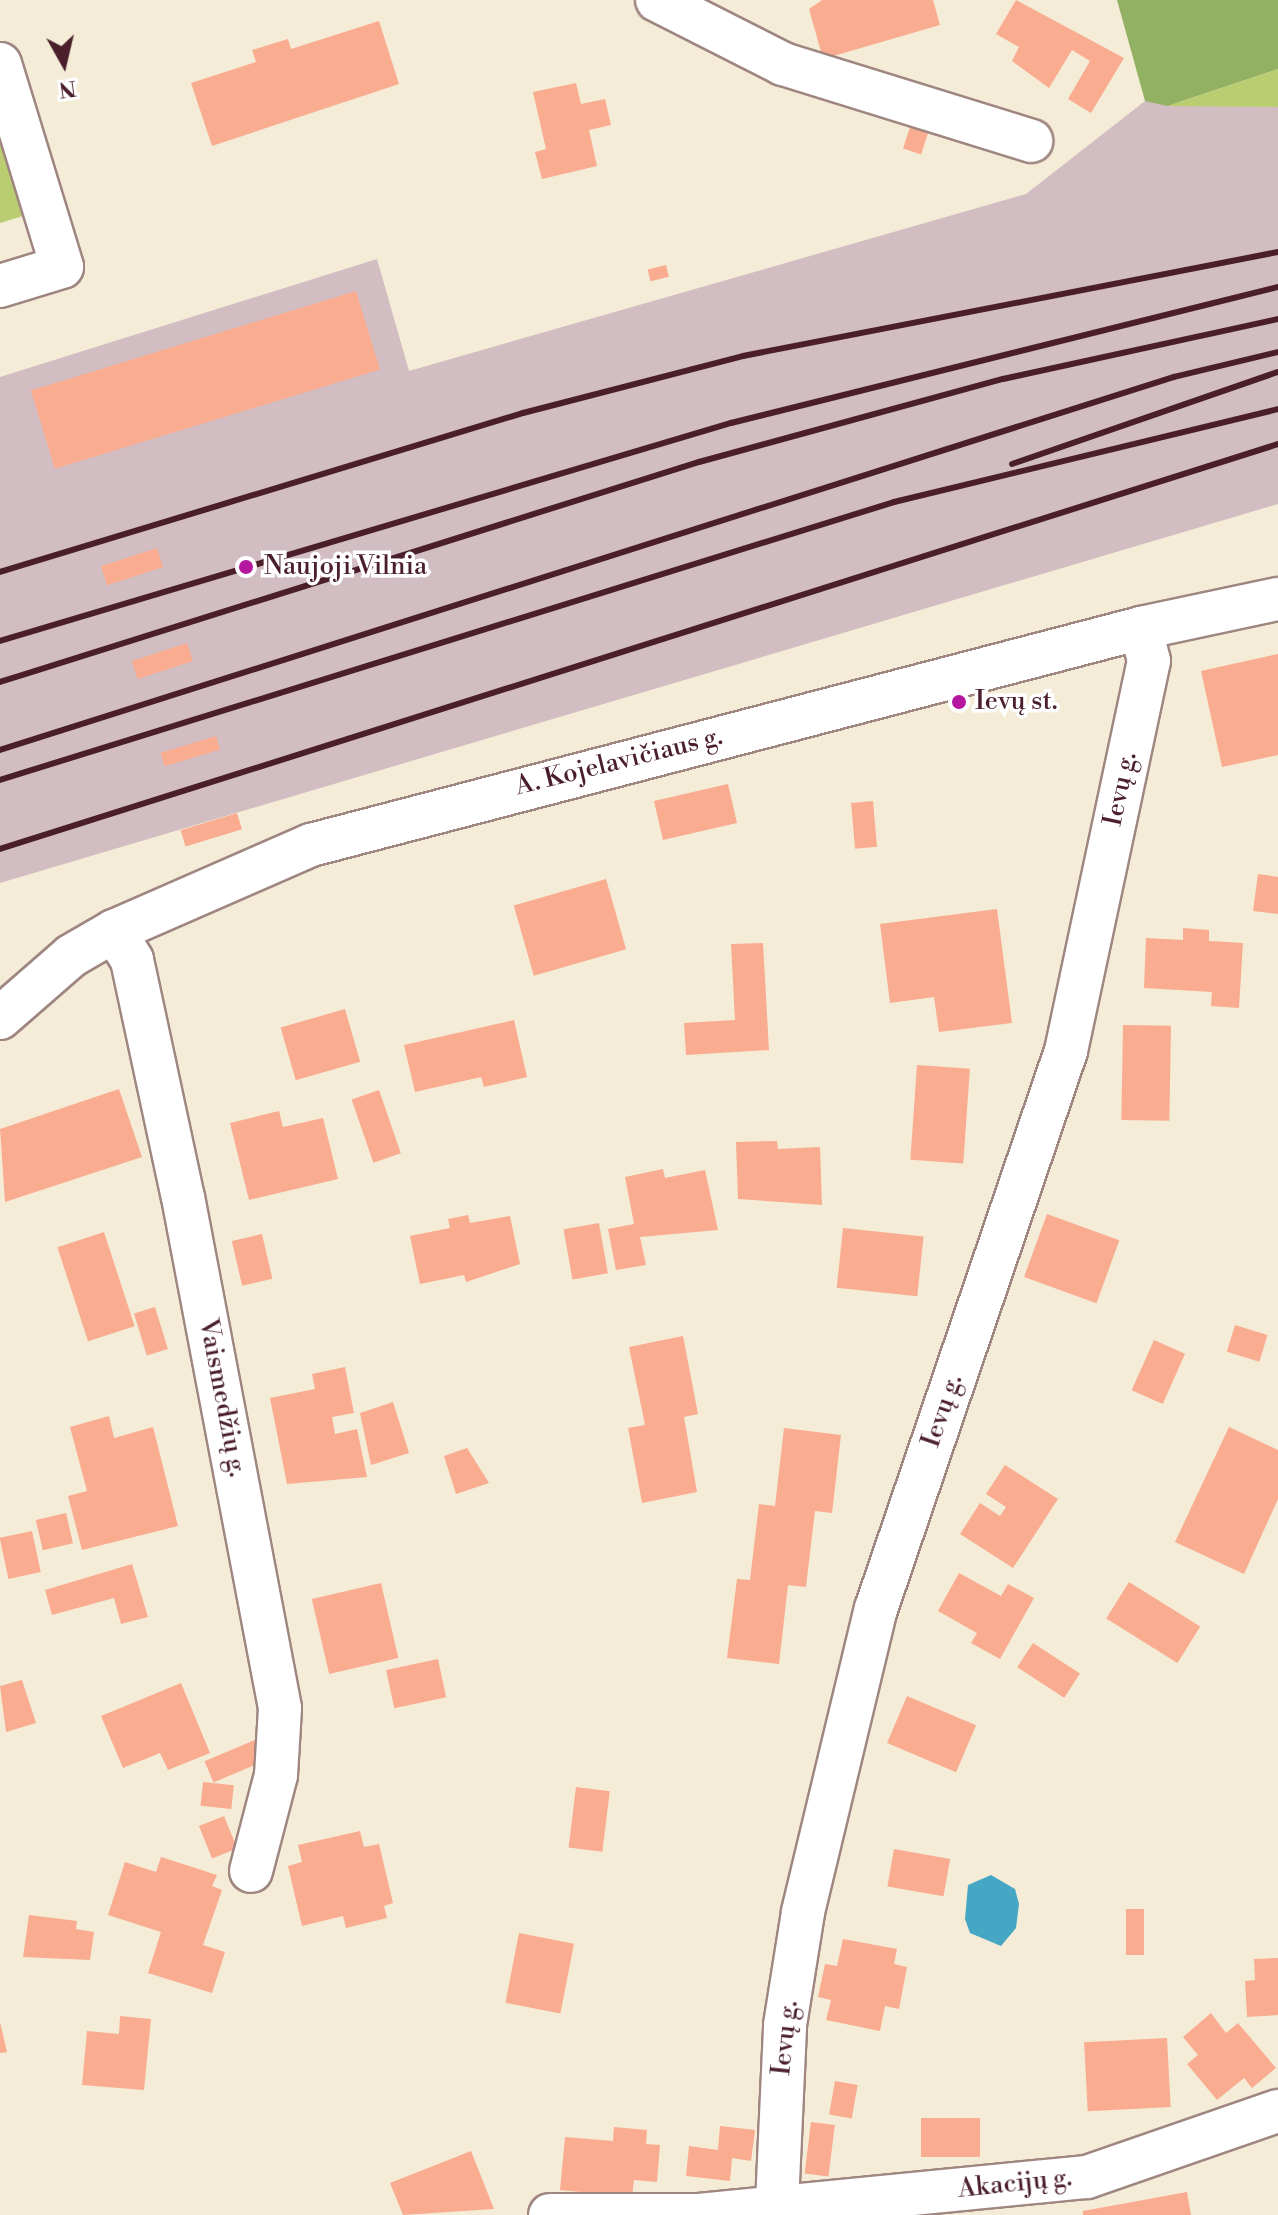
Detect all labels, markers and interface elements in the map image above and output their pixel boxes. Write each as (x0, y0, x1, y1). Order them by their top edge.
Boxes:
north arrow (24, 24, 104, 104)
text: N (57, 74, 78, 103)
place label: Naujoji Vilnia (264, 551, 427, 583)
marker: Naujoji Vilnia (235, 556, 257, 578)
place label: Ievų st. (975, 686, 1058, 718)
marker: Ievų st. (950, 693, 968, 711)
street label: A. Kojelavičiaus g. (512, 721, 726, 803)
street label: Ievų g. (1098, 749, 1144, 829)
street label: Vaismedžių g. (191, 1316, 253, 1480)
street label: Ievų g. (916, 1370, 970, 1452)
street label: Ievų g. (767, 1999, 805, 2077)
street label: Akacijų g. (956, 2163, 1074, 2205)

